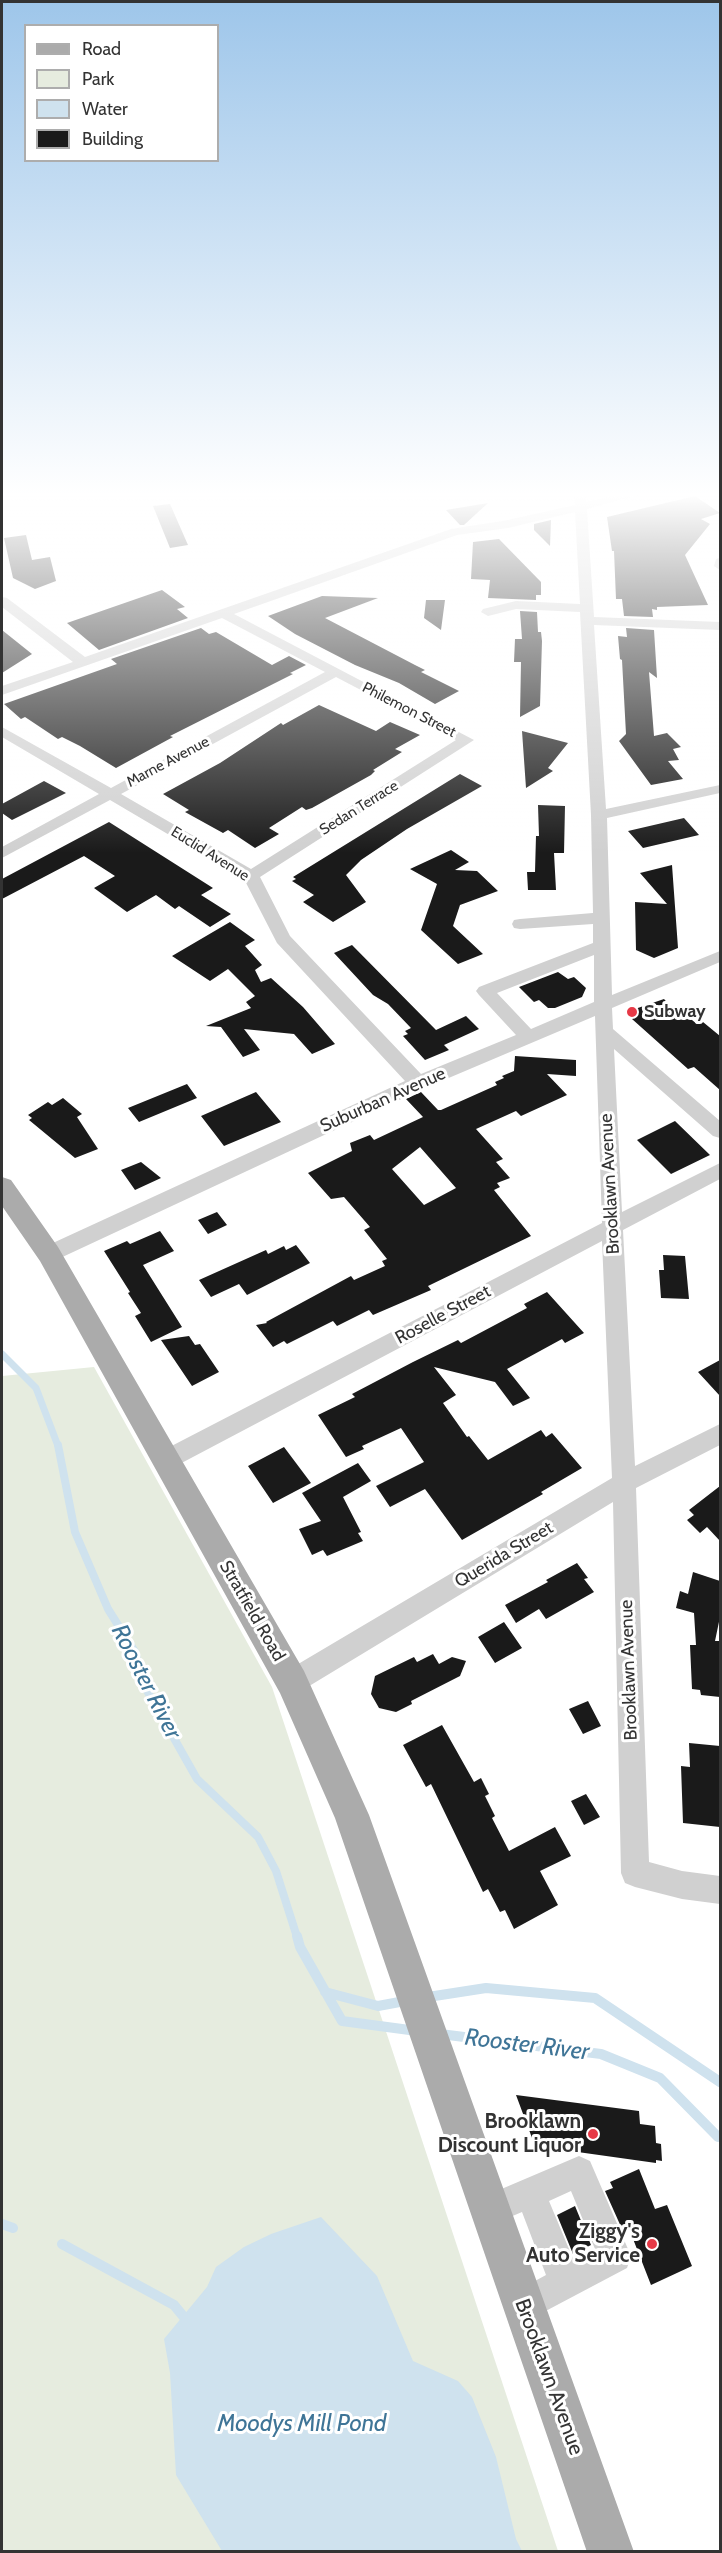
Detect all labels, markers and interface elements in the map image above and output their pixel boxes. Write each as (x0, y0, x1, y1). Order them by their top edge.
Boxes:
legend (24, 24, 219, 162)
text: Road (82, 38, 121, 60)
text: Park (82, 68, 114, 90)
text: Water (82, 98, 128, 120)
text: Building (82, 128, 143, 150)
street label: Philemon Street (359, 679, 459, 741)
street label: Marne Avenue (124, 733, 212, 791)
street label: Sedan Terrace (316, 777, 402, 839)
street label: Euclid Avenue (168, 823, 252, 885)
place label: Subway (644, 1001, 706, 1023)
marker: Subway (625, 1005, 639, 1019)
street label: Suburban Avenue (317, 1063, 449, 1137)
street label: Brooklawn Avenue (596, 1113, 624, 1255)
street label: Roselle Street (392, 1281, 494, 1349)
street label: Querida Street (451, 1517, 557, 1593)
street label: Stratfield Road (214, 1557, 290, 1665)
street label: Brooklawn Avenue (616, 1599, 642, 1741)
water label: Rooster River (105, 1620, 187, 1744)
water label: Rooster River (463, 2023, 591, 2067)
place label: Brooklawn Discount Liquor (438, 2109, 581, 2159)
marker: Brooklawn Discount Liquor (586, 2127, 600, 2141)
place label: Ziggy's Auto Service (526, 2219, 640, 2269)
marker: Ziggy's Auto Service (645, 2237, 659, 2251)
street label: Brooklawn Avenue (509, 2295, 589, 2459)
water label: Moodys Mill Pond (217, 2410, 387, 2438)

